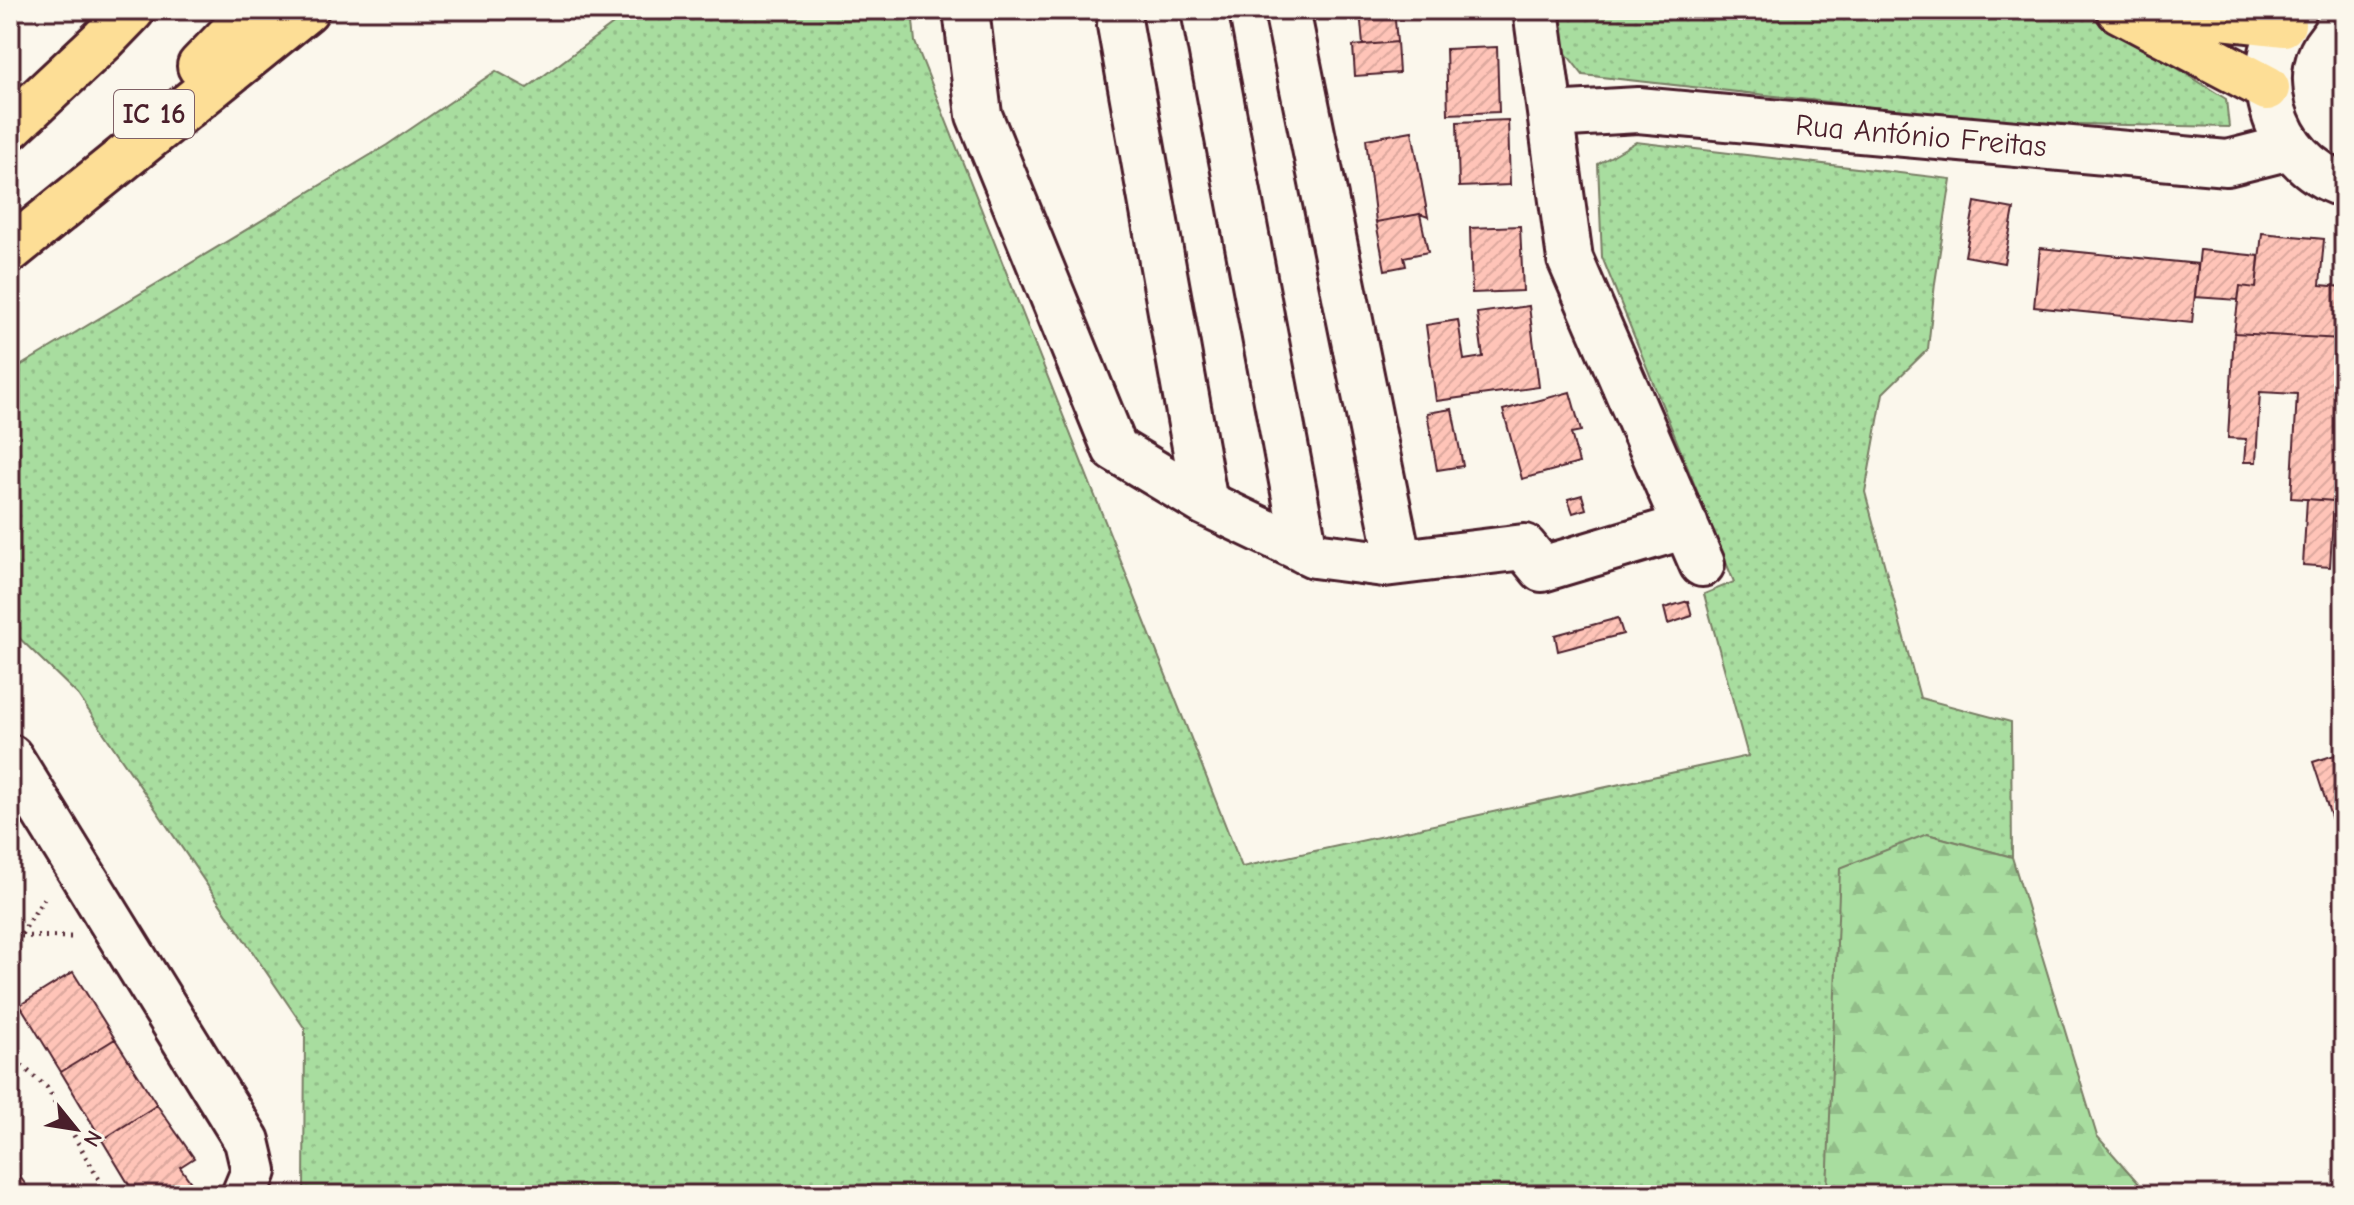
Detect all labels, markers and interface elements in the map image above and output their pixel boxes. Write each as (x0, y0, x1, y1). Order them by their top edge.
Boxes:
road number: IC 16 (114, 90, 194, 138)
street label: Rua António Freitas (1794, 108, 2048, 164)
north arrow (36, 1089, 116, 1169)
text: N (78, 1126, 107, 1151)

